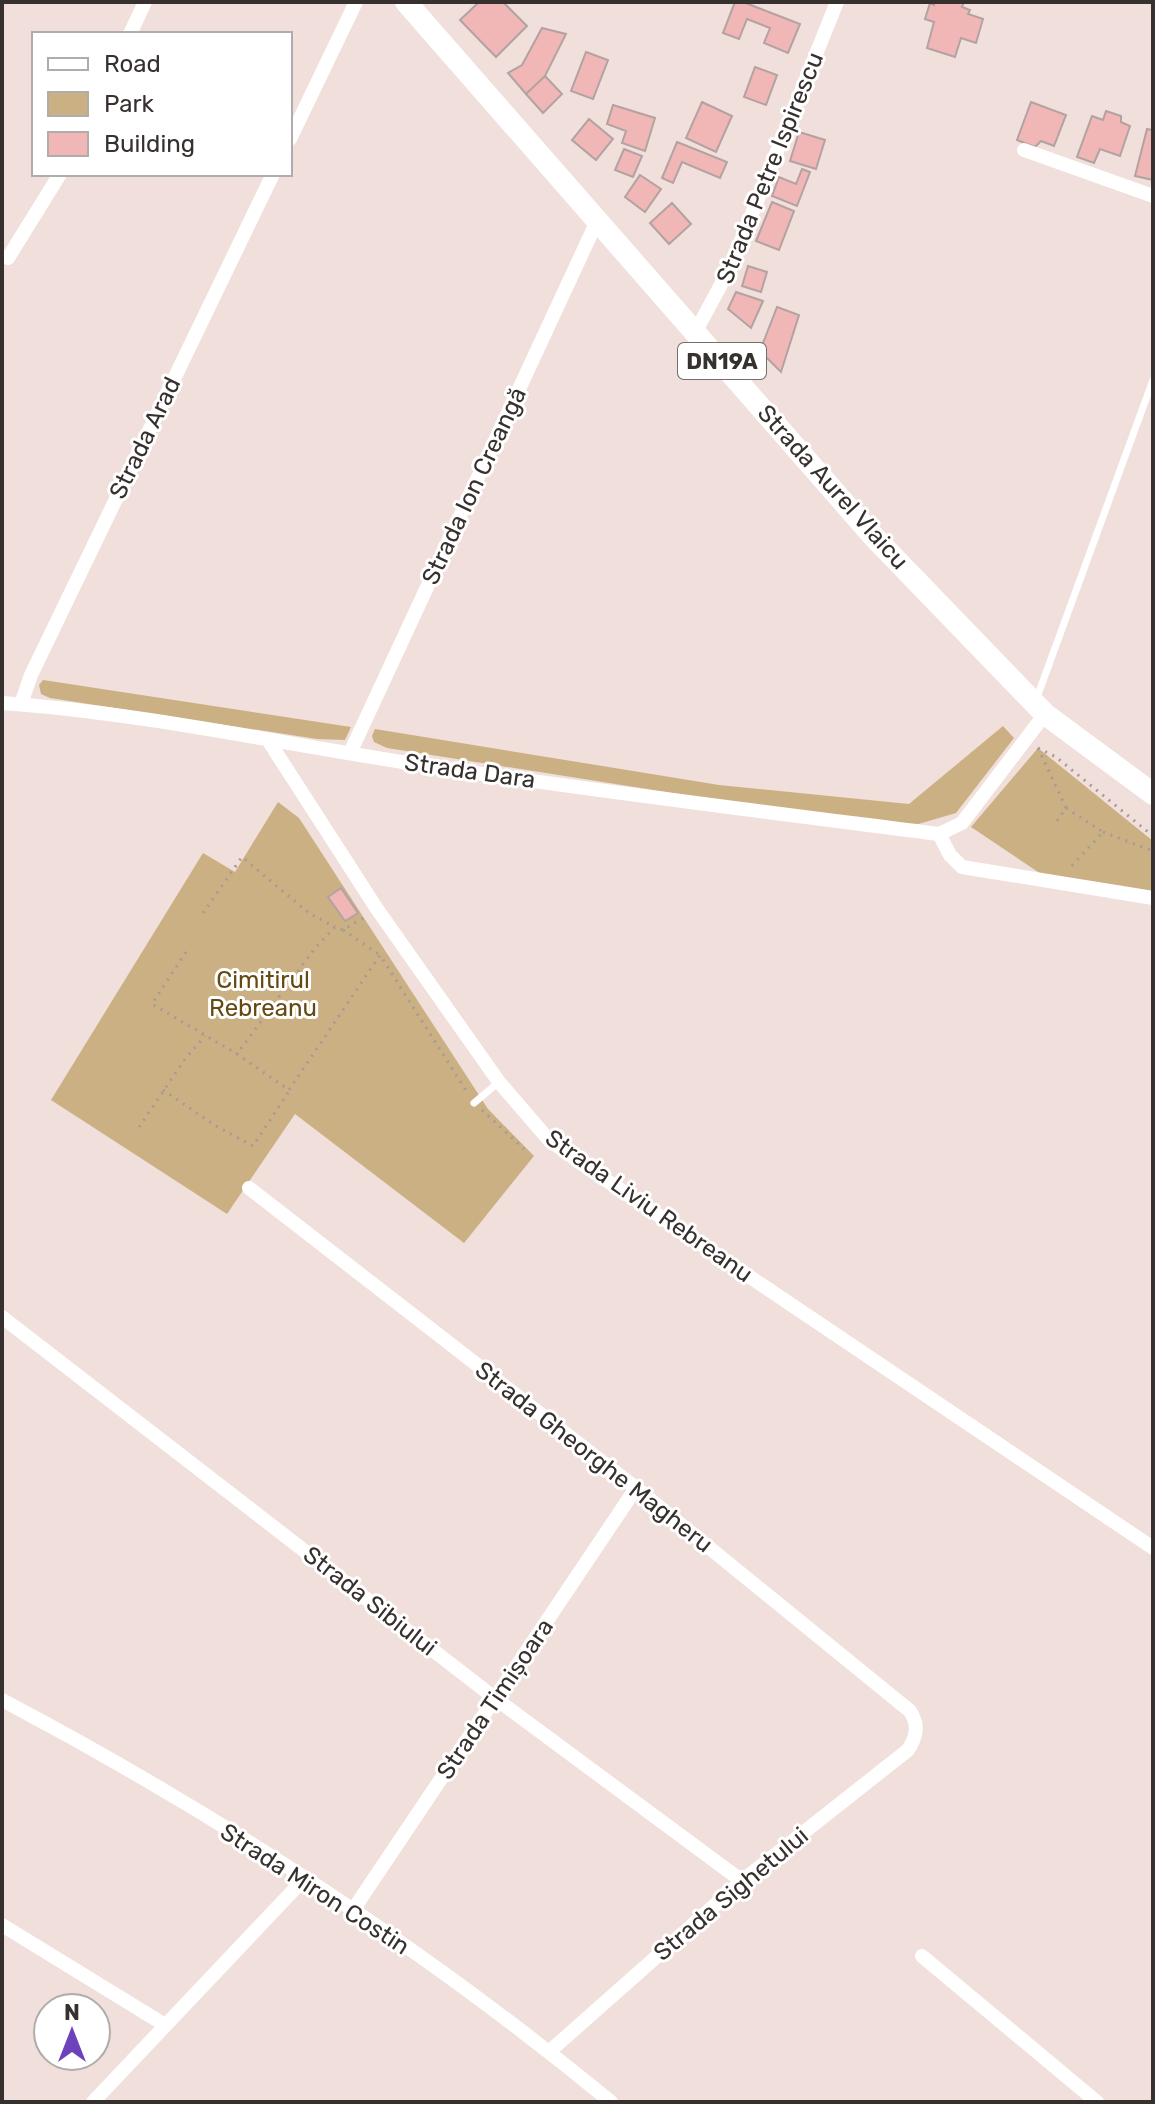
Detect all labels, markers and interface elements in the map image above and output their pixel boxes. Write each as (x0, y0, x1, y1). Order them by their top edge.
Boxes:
legend (32, 32, 292, 176)
street label: Strada Petre Ispirescu (711, 48, 829, 288)
text: Road (104, 50, 161, 78)
text: Park (104, 90, 155, 118)
text: Building (104, 130, 195, 158)
road number: DN19A (678, 343, 766, 379)
street label: Strada Arad (104, 373, 186, 503)
street label: Strada Ion Creangă (416, 383, 532, 589)
street label: Strada Aurel Vlaicu (752, 399, 914, 575)
street label: Strada Dara (403, 748, 537, 794)
park label: Cimitirul Rebreanu (209, 966, 317, 1022)
street label: Strada Liviu Rebreanu (540, 1124, 758, 1288)
street label: Strada Gheorghe Magheru (470, 1356, 718, 1558)
street label: Strada Sibiului (298, 1540, 442, 1662)
street label: Strada Timișoara (431, 1613, 559, 1785)
street label: Strada Miron Costin (215, 1817, 415, 1961)
street label: Strada Sighetului (648, 1821, 814, 1967)
north arrow (32, 1992, 112, 2072)
text: N (64, 1999, 80, 2026)

